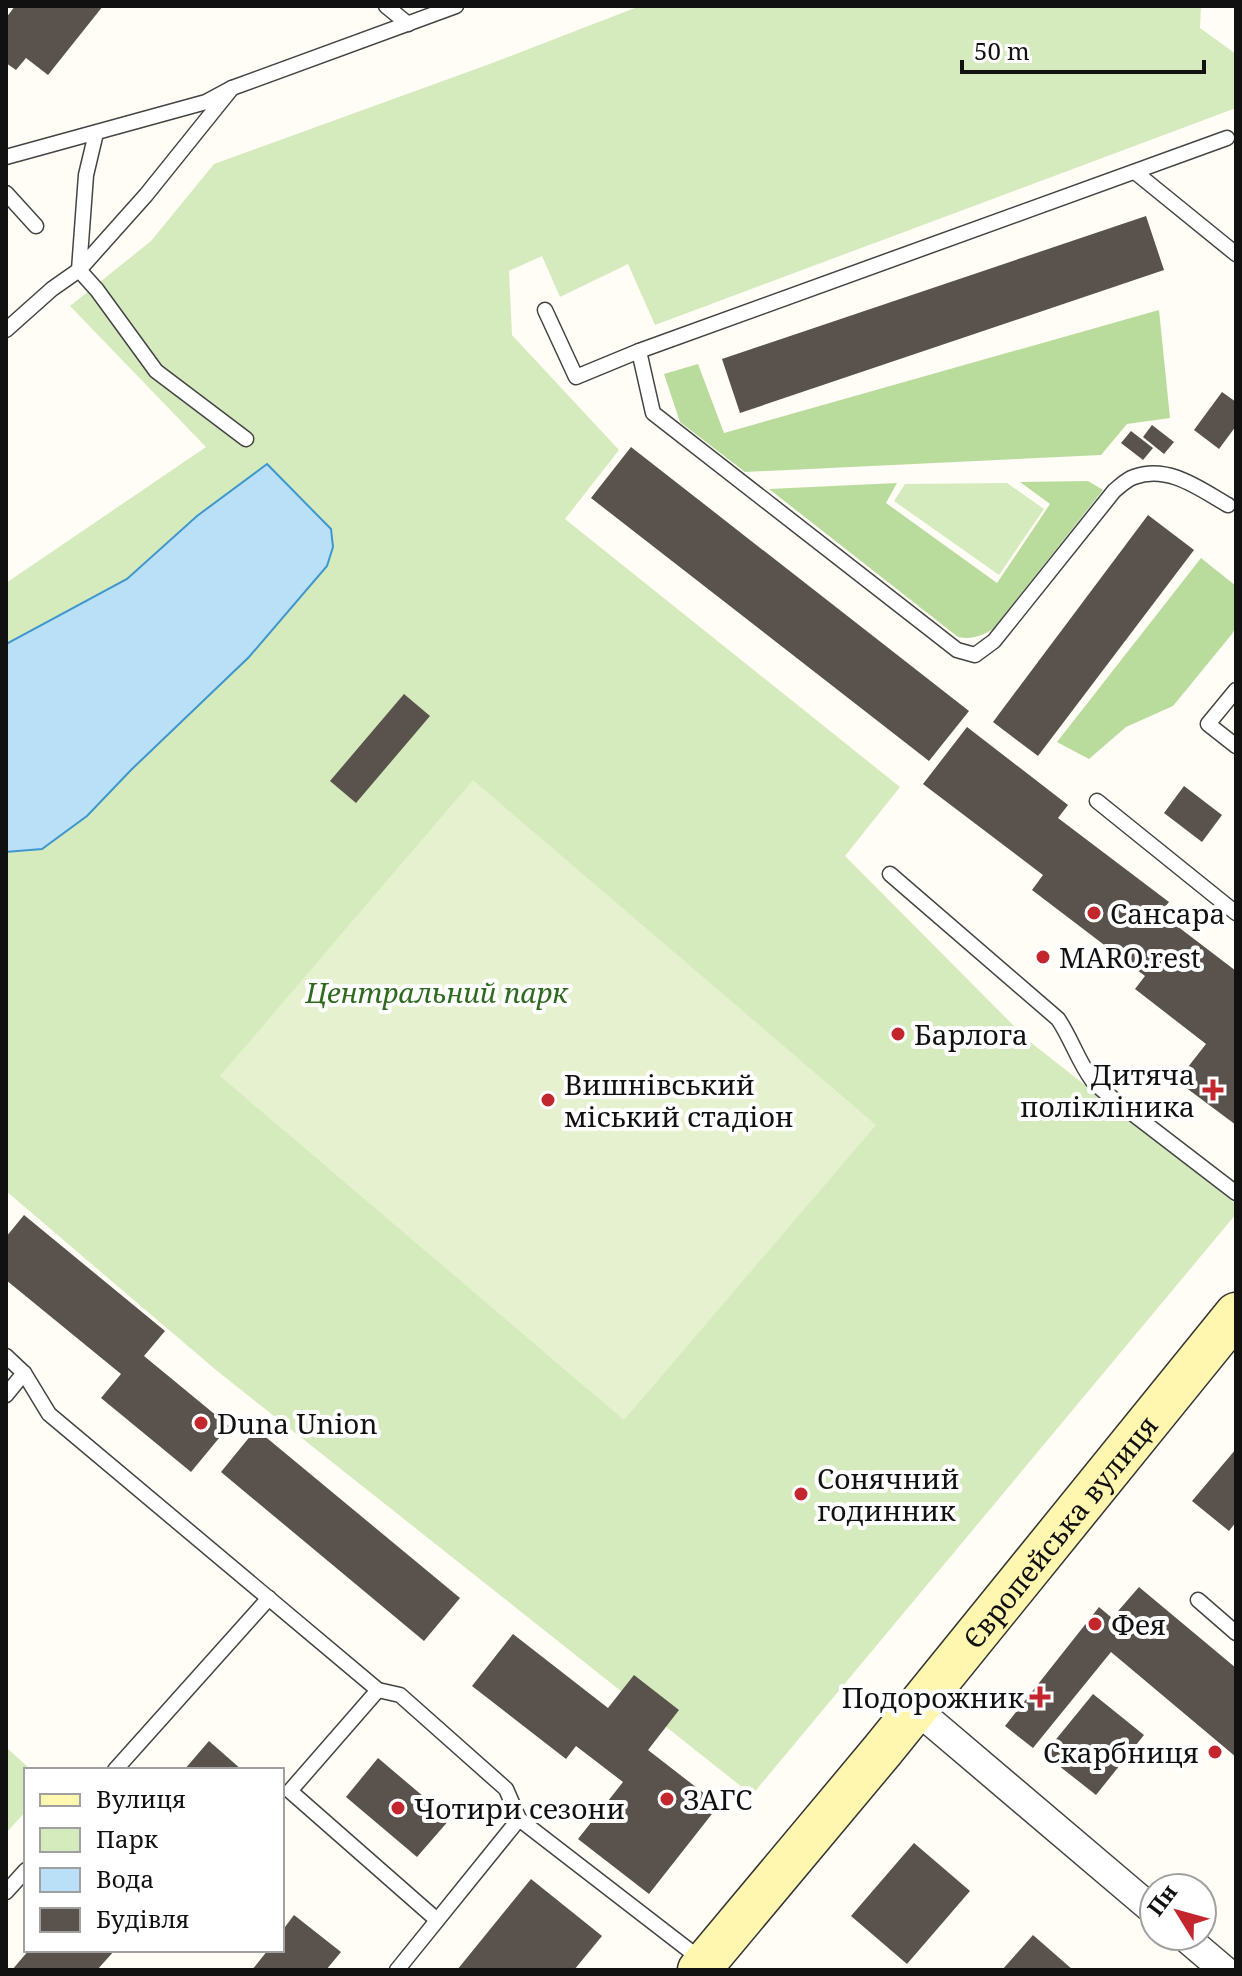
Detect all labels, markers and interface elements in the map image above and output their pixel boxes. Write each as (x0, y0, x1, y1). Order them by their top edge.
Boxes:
scale bar (962, 24, 1204, 74)
text: 50 m (974, 34, 1030, 67)
place label: Сансара (1110, 894, 1225, 932)
marker: Сансара (1085, 904, 1103, 922)
place label: MARO.rest (1059, 938, 1201, 976)
marker: MARO.rest (1034, 948, 1052, 966)
park label: Центральний парк (304, 973, 569, 1011)
place label: Барлога (914, 1015, 1028, 1053)
marker: Барлога (889, 1025, 907, 1043)
place label: Дитяча полікліника (1020, 1055, 1195, 1125)
place label: Вишнівський міський стадіон (564, 1065, 794, 1135)
marker: Дитяча полікліника (1202, 1079, 1224, 1101)
marker: Вишнівський міський стадіон (539, 1091, 557, 1109)
place label: Duna Union (217, 1404, 378, 1442)
street label: Європейська вулиця (954, 1407, 1166, 1656)
marker: Duna Union (192, 1414, 210, 1432)
place label: Сонячний годинник (817, 1459, 959, 1529)
marker: Сонячний годинник (792, 1485, 810, 1503)
place label: Фея (1111, 1605, 1166, 1643)
marker: Фея (1086, 1615, 1104, 1633)
place label: Подорожник (842, 1678, 1024, 1716)
marker: Подорожник (1031, 1688, 1049, 1706)
place label: Скарбниця (1043, 1733, 1199, 1771)
marker: Скарбниця (1206, 1743, 1224, 1761)
legend (24, 1768, 284, 1952)
place label: ЗАГС (683, 1780, 752, 1818)
text: Вулиця (96, 1782, 186, 1815)
place label: Чотири сезони (414, 1789, 625, 1827)
marker: ЗАГС (658, 1790, 676, 1808)
marker: Чотири сезони (389, 1799, 407, 1817)
text: Парк (96, 1822, 159, 1855)
text: Вода (96, 1862, 154, 1895)
north arrow (1138, 1872, 1218, 1952)
text: Пн (1139, 1877, 1183, 1921)
text: Будівля (96, 1902, 190, 1935)

